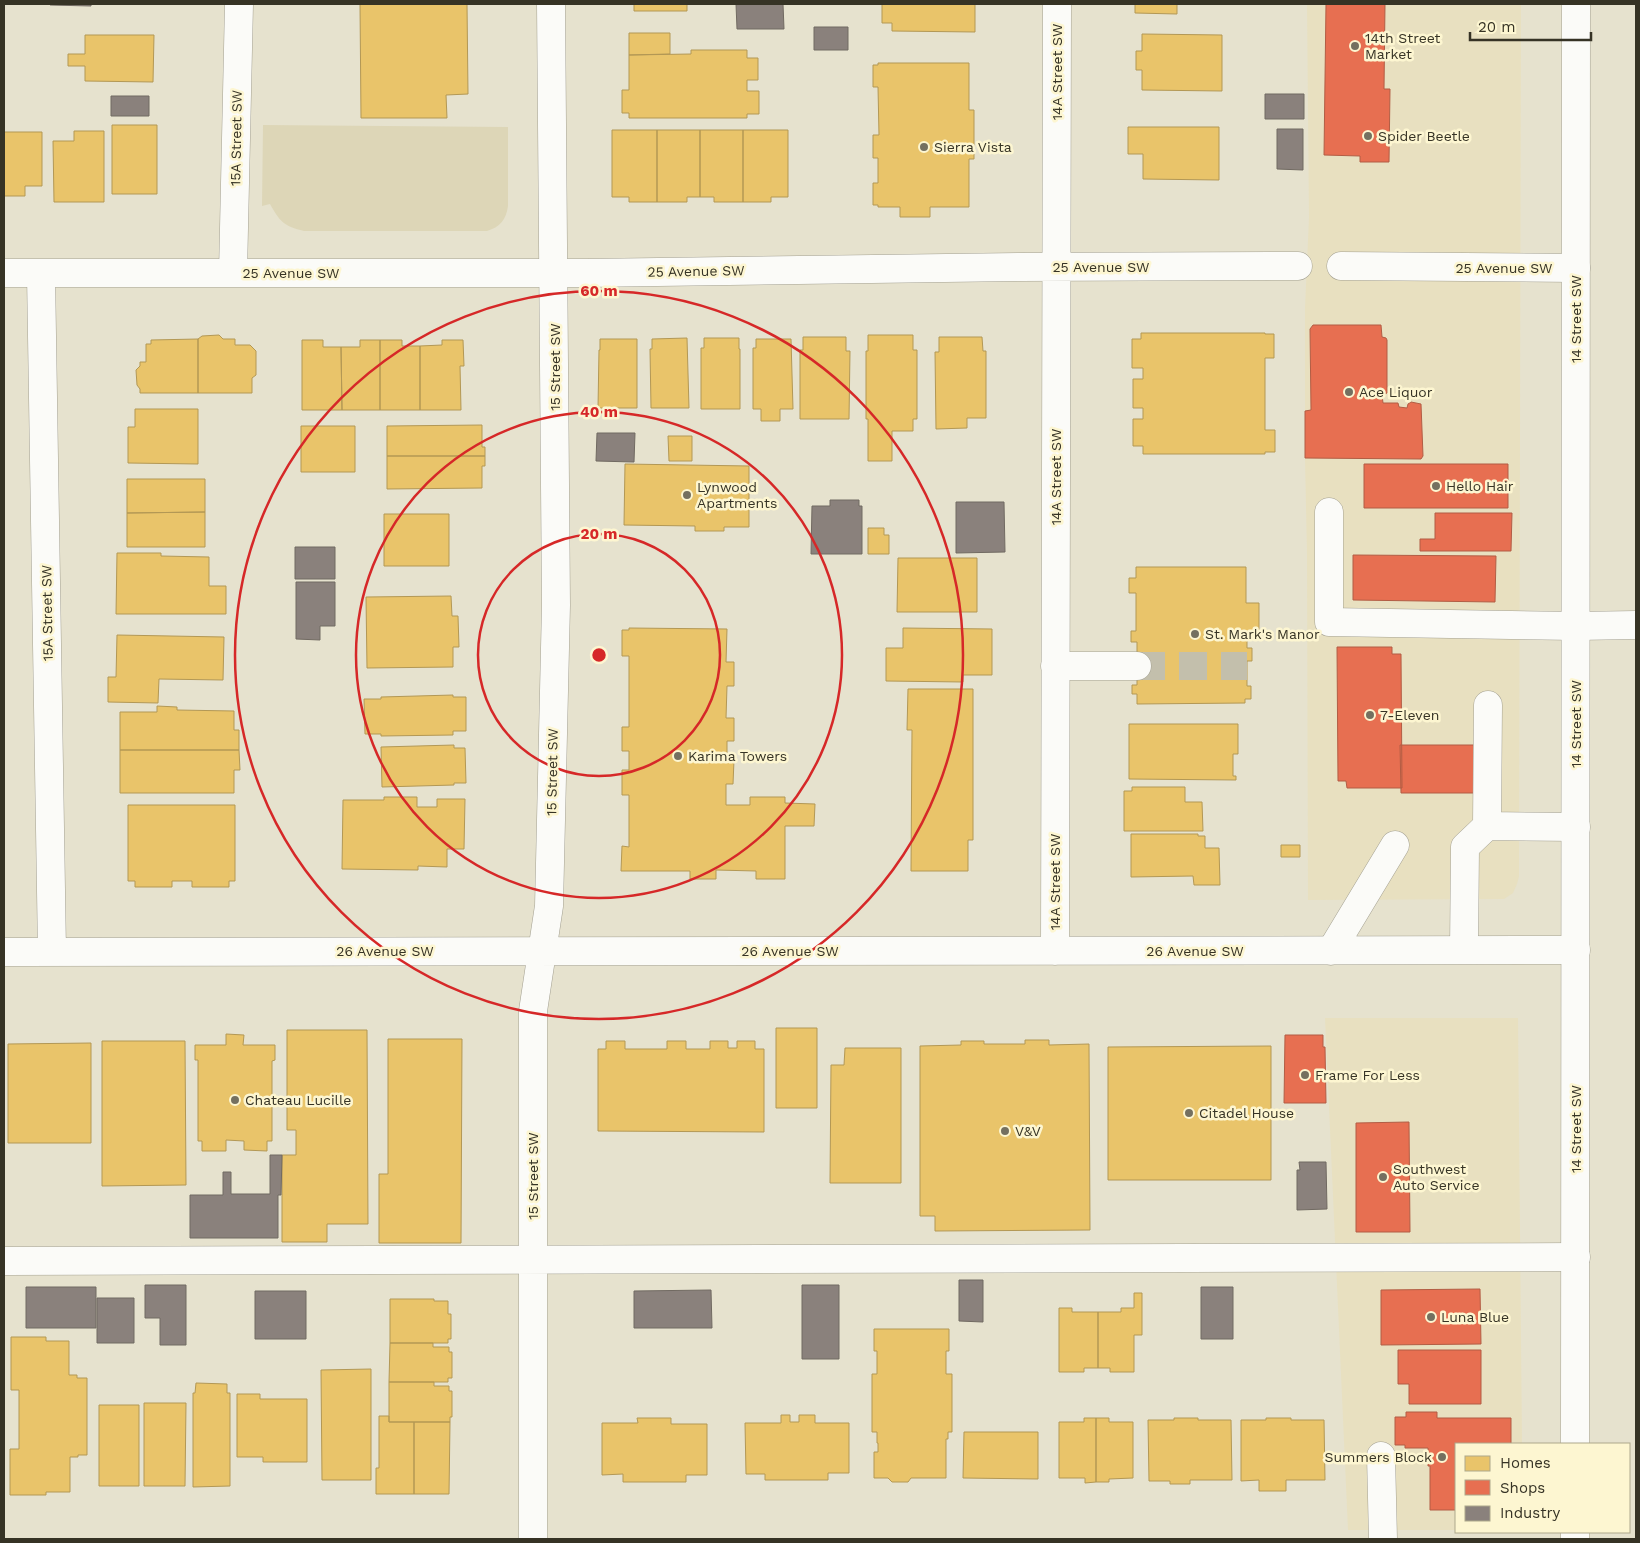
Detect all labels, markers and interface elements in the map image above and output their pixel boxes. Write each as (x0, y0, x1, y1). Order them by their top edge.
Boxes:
scale bar (1470, 10, 1591, 42)
text: 20 m (1478, 18, 1516, 36)
street label: 14A Street SW (1049, 24, 1065, 120)
place label: 14th Street Market (1365, 30, 1441, 62)
marker: 14th Street Market (1349, 40, 1361, 52)
street label: 15A Street SW (227, 90, 245, 186)
place label: Spider Beetle (1378, 128, 1470, 144)
marker: Spider Beetle (1362, 130, 1374, 142)
place label: Sierra Vista (934, 139, 1012, 155)
marker: Sierra Vista (918, 141, 930, 153)
street label: 25 Avenue SW (1052, 259, 1150, 275)
street label: 25 Avenue SW (1455, 260, 1553, 276)
street label: 25 Avenue SW (647, 262, 745, 280)
street label: 25 Avenue SW (242, 265, 340, 281)
street label: 14 Street SW (1568, 275, 1584, 363)
text: 60 m (580, 282, 618, 300)
street label: 15 Street SW (547, 323, 563, 411)
place label: Ace Liquor (1359, 384, 1433, 400)
marker: Ace Liquor (1343, 386, 1355, 398)
text: 40 m (580, 403, 618, 421)
street label: 14A Street SW (1048, 429, 1064, 525)
place label: Hello Hair (1446, 478, 1514, 494)
place label: Lynwood Apartments (697, 479, 777, 511)
marker: Hello Hair (1430, 480, 1442, 492)
marker: Lynwood Apartments (681, 489, 693, 501)
text: 20 m (580, 525, 618, 543)
street label: 15A Street SW (38, 565, 56, 661)
place label: St. Mark's Manor (1205, 626, 1320, 642)
marker: St. Mark's Manor (1189, 628, 1201, 640)
centre of rings (590, 646, 608, 664)
street label: 14 Street SW (1568, 680, 1584, 768)
place label: 7-Eleven (1380, 707, 1439, 723)
marker: 7-Eleven (1364, 709, 1376, 721)
street label: 15 Street SW (543, 728, 561, 816)
place label: Karima Towers (688, 748, 787, 764)
marker: Karima Towers (672, 750, 684, 762)
street label: 14A Street SW (1047, 834, 1063, 930)
street label: 26 Avenue SW (336, 943, 434, 959)
street label: 26 Avenue SW (741, 943, 839, 959)
street label: 26 Avenue SW (1146, 943, 1244, 959)
place label: Frame For Less (1315, 1067, 1420, 1083)
marker: Frame For Less (1299, 1069, 1311, 1081)
street label: 14 Street SW (1568, 1085, 1584, 1173)
place label: Chateau Lucille (245, 1092, 351, 1108)
marker: Chateau Lucille (229, 1094, 241, 1106)
place label: Citadel House (1199, 1105, 1294, 1121)
marker: Citadel House (1183, 1107, 1195, 1119)
place label: V&V (1015, 1123, 1041, 1139)
marker: V&V (999, 1125, 1011, 1137)
street label: 15 Street SW (525, 1132, 541, 1220)
place label: Southwest Auto Service (1393, 1161, 1479, 1193)
marker: Southwest Auto Service (1377, 1171, 1389, 1183)
place label: Luna Blue (1441, 1309, 1509, 1325)
marker: Luna Blue (1425, 1311, 1437, 1323)
legend (1455, 1443, 1630, 1533)
place label: Summers Block (1325, 1449, 1432, 1465)
marker: Summers Block (1436, 1451, 1448, 1463)
text: Homes (1500, 1454, 1551, 1472)
text: Shops (1500, 1479, 1545, 1497)
text: Industry (1500, 1504, 1561, 1522)

